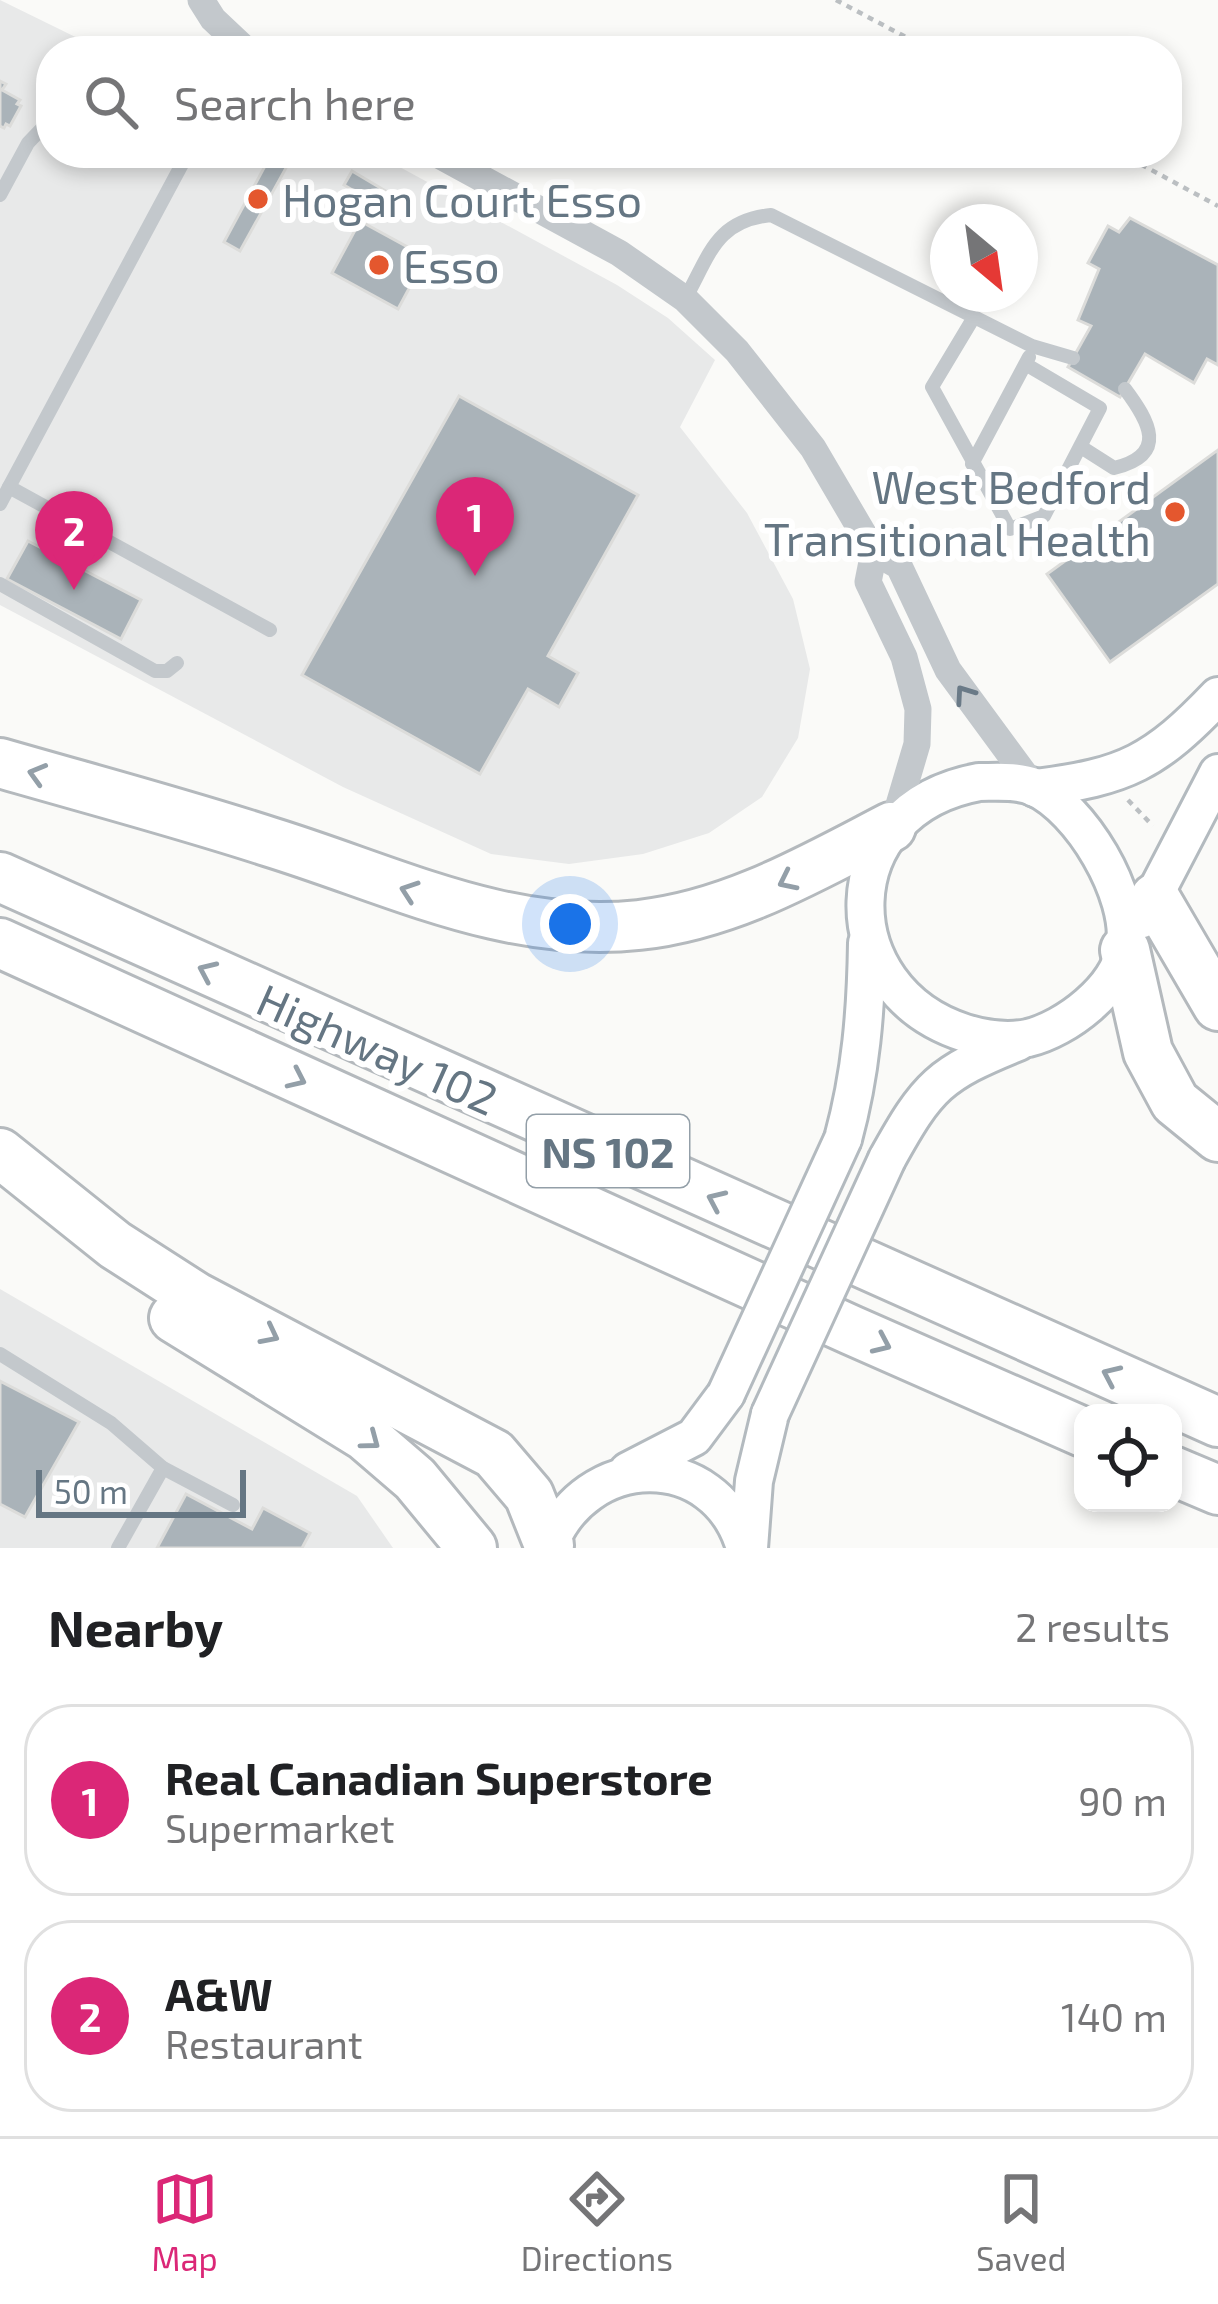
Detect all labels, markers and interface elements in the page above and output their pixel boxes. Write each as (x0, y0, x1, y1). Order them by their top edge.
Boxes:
search box (36, 36, 1182, 168)
icon: search (78, 69, 144, 135)
text: Search here (174, 75, 416, 129)
place label: Hogan Court Esso (282, 172, 642, 226)
marker: Hogan Court Esso (245, 186, 271, 212)
north arrow (930, 204, 1038, 312)
place label: Esso (403, 238, 499, 292)
marker: Esso (366, 252, 392, 278)
place label: West Bedford Transitional Health (764, 459, 1151, 565)
pin: 1 (436, 477, 514, 576)
pin: 2 (35, 491, 113, 590)
marker: West Bedford Transitional Health (1162, 499, 1188, 525)
one-way arrow (956, 685, 978, 707)
one-way arrow (28, 763, 48, 788)
one-way arrow (778, 867, 799, 890)
one-way arrow (400, 881, 421, 905)
your location (540, 894, 600, 954)
one-way arrow (198, 961, 220, 985)
street label: Highway 102 (249, 971, 507, 1125)
one-way arrow (285, 1065, 307, 1088)
road number: NS 102 (527, 1115, 689, 1187)
one-way arrow (707, 1190, 728, 1214)
one-way arrow (258, 1321, 280, 1344)
one-way arrow (870, 1330, 891, 1354)
one-way arrow (1102, 1366, 1123, 1390)
map controls (1074, 1404, 1182, 1512)
button: locate (1074, 1404, 1182, 1512)
one-way arrow (358, 1427, 379, 1449)
scale bar (36, 1464, 246, 1517)
text: 50 m (54, 1471, 128, 1511)
text: Nearby (48, 1596, 223, 1657)
text: 2 results (1015, 1603, 1170, 1650)
text: Real Canadian Superstore (165, 1750, 713, 1804)
text: 1 (82, 1777, 98, 1824)
text: 90 m (1078, 1777, 1167, 1824)
text: Supermarket (165, 1804, 395, 1851)
text: A&W (165, 1966, 273, 2020)
text: 2 (79, 1993, 101, 2040)
text: 140 m (1061, 1993, 1167, 2040)
text: Restaurant (165, 2020, 363, 2067)
tab: Map (152, 2166, 218, 2278)
tab: Directions (521, 2166, 673, 2278)
tab: Saved (976, 2166, 1066, 2278)

